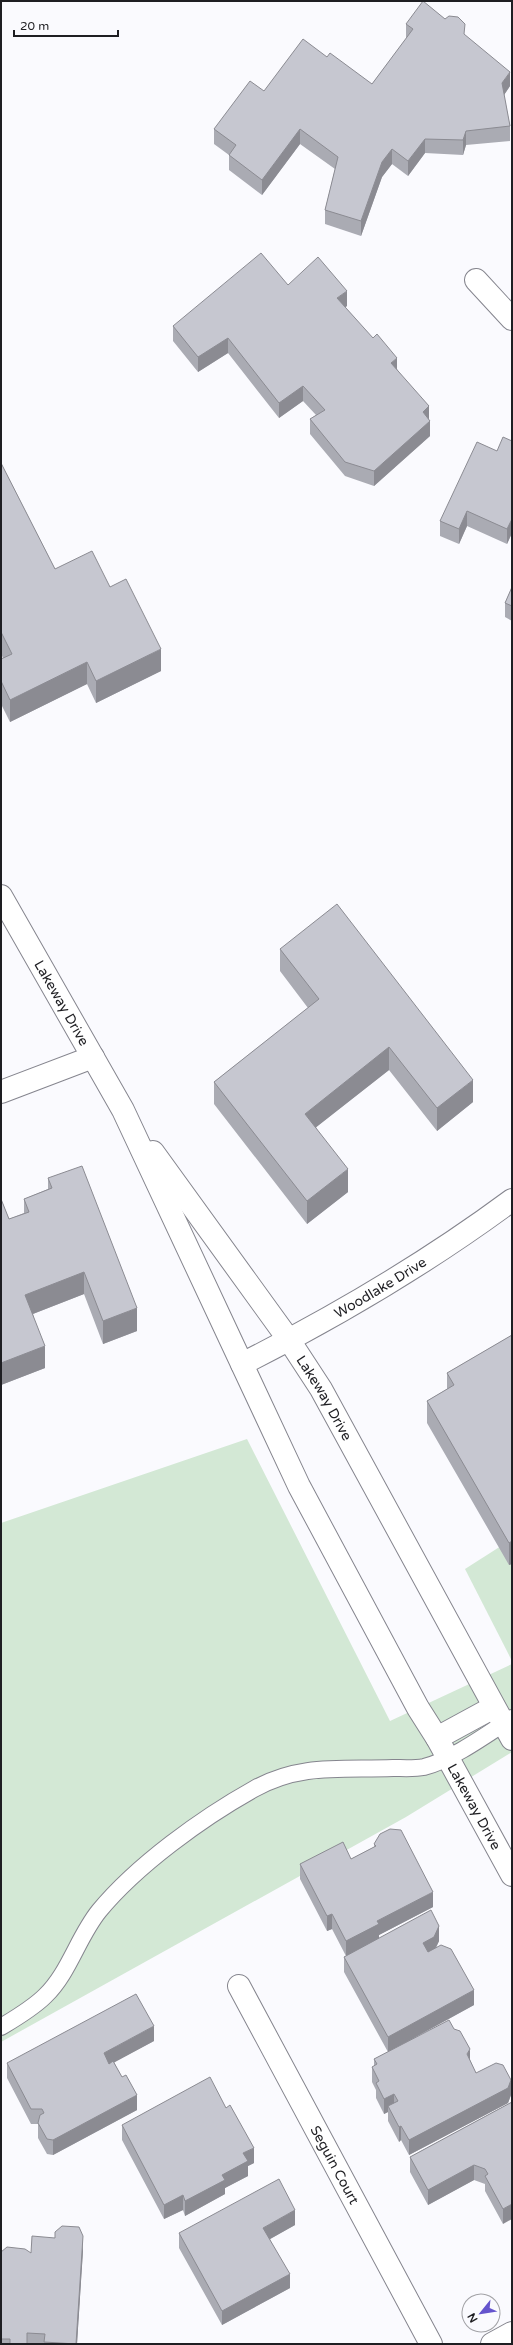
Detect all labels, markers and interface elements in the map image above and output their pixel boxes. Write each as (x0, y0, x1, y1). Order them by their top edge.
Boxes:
scale bar (14, 12, 118, 38)
text: 20 m (20, 19, 49, 33)
street label: Lakeway Drive (30, 957, 93, 1049)
street label: Woodlake Drive (331, 1253, 430, 1322)
street label: Lakeway Drive (292, 1352, 356, 1444)
street label: Lakeway Drive (444, 1761, 505, 1853)
street label: Seguin Court (306, 2123, 363, 2208)
north arrow (461, 2293, 501, 2333)
text: N (465, 2311, 481, 2325)

